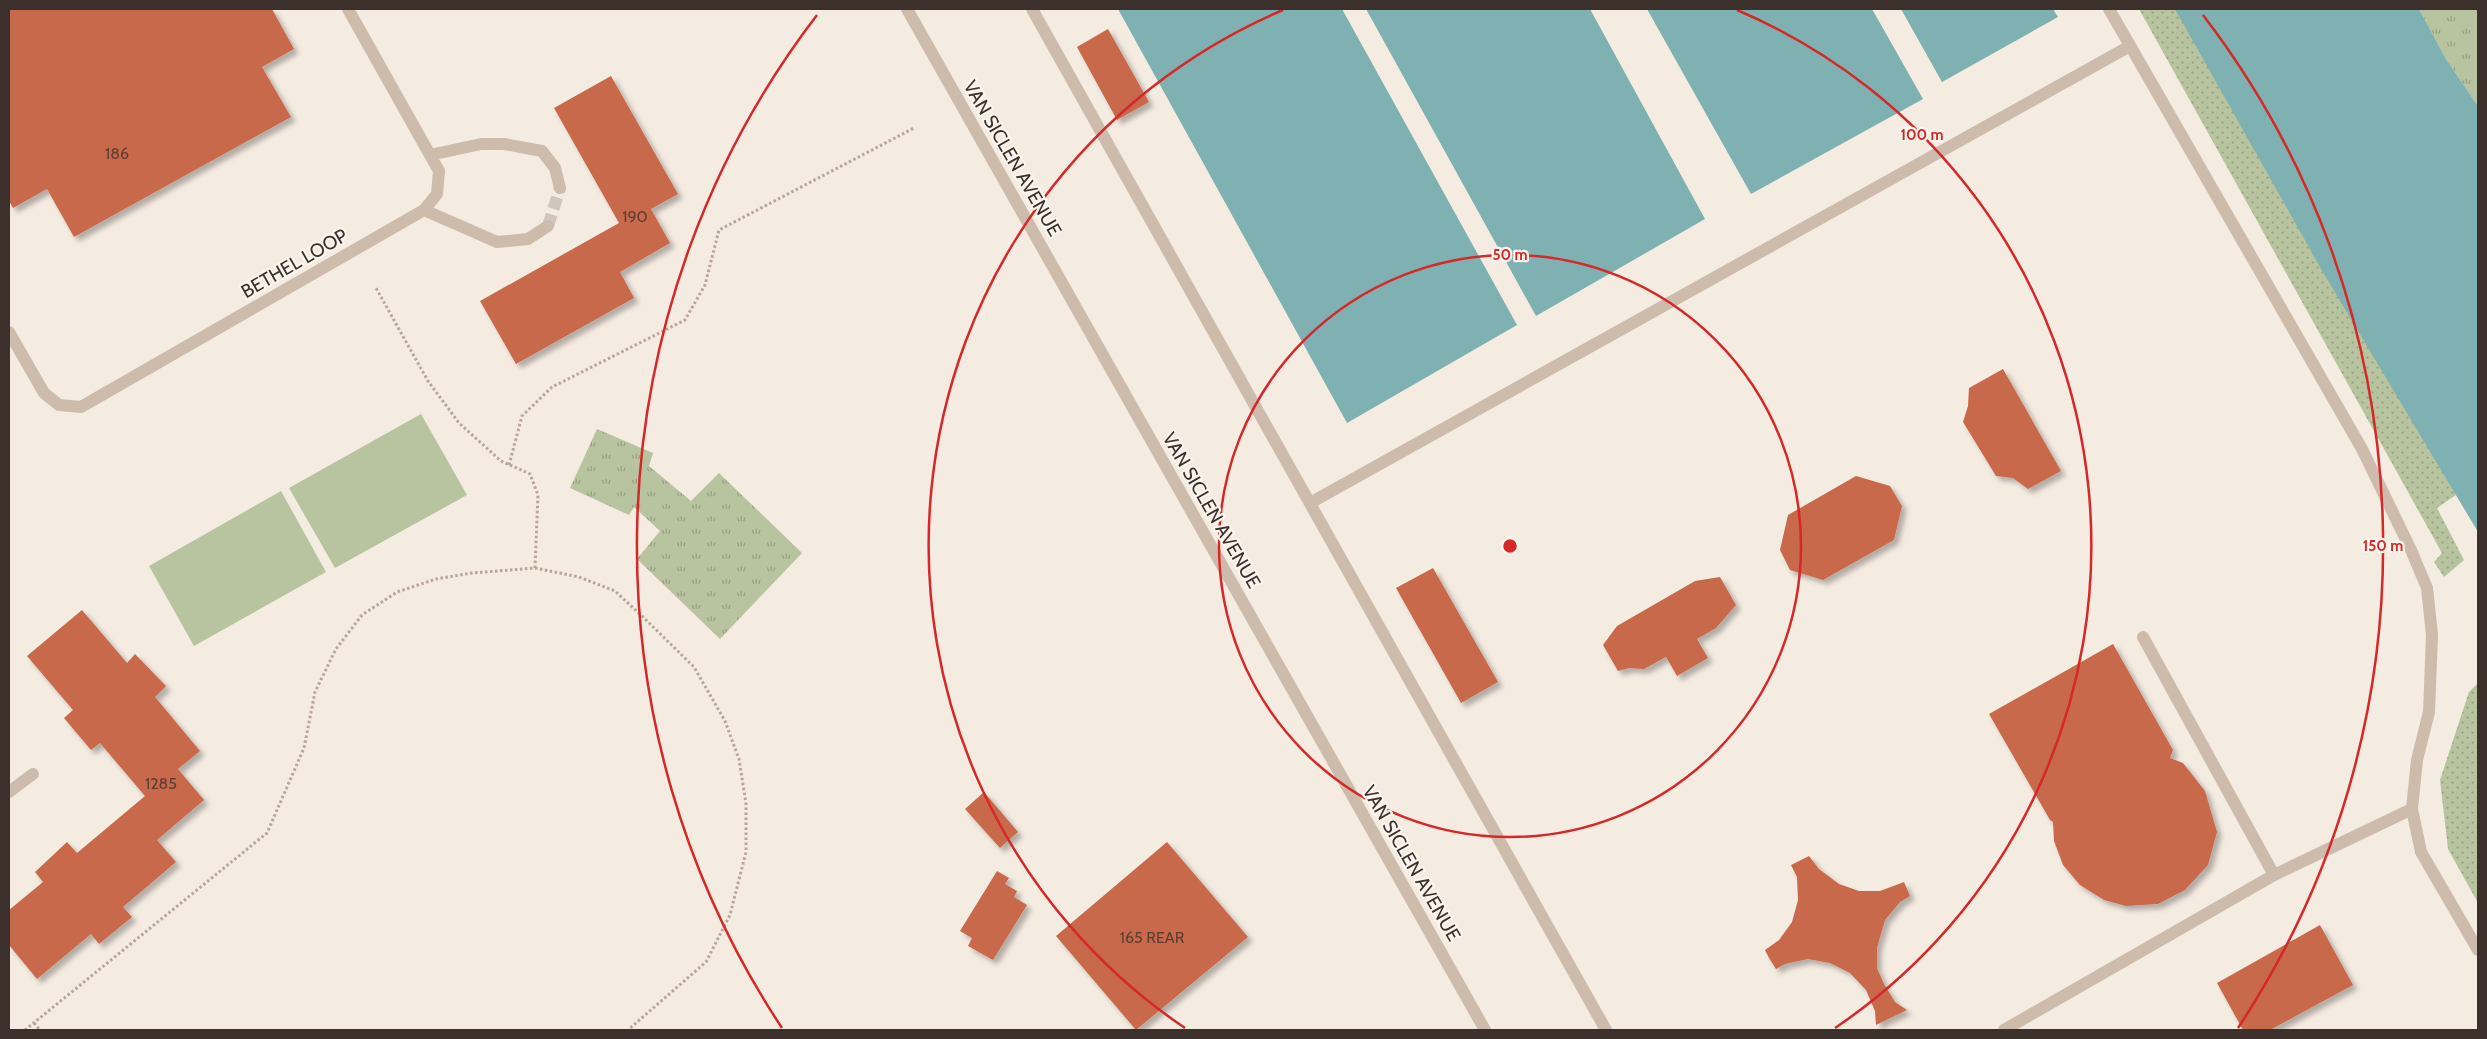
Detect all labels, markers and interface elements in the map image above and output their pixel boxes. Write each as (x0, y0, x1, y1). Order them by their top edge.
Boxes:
street label: VAN SICLEN AVENUE (959, 76, 1067, 240)
text: 100 m (1900, 126, 1944, 144)
house number: 186 (105, 144, 129, 163)
house number: 190 (622, 207, 648, 226)
street label: BETHEL LOOP (237, 224, 352, 303)
text: 50 m (1492, 246, 1528, 264)
street label: VAN SICLEN AVENUE (1158, 428, 1266, 592)
centre of rings (1501, 537, 1519, 555)
text: 150 m (2363, 537, 2403, 555)
house number: 1285 (145, 774, 177, 793)
street label: VAN SICLEN AVENUE (1358, 781, 1466, 945)
house number: 165 REAR (1120, 928, 1185, 947)

